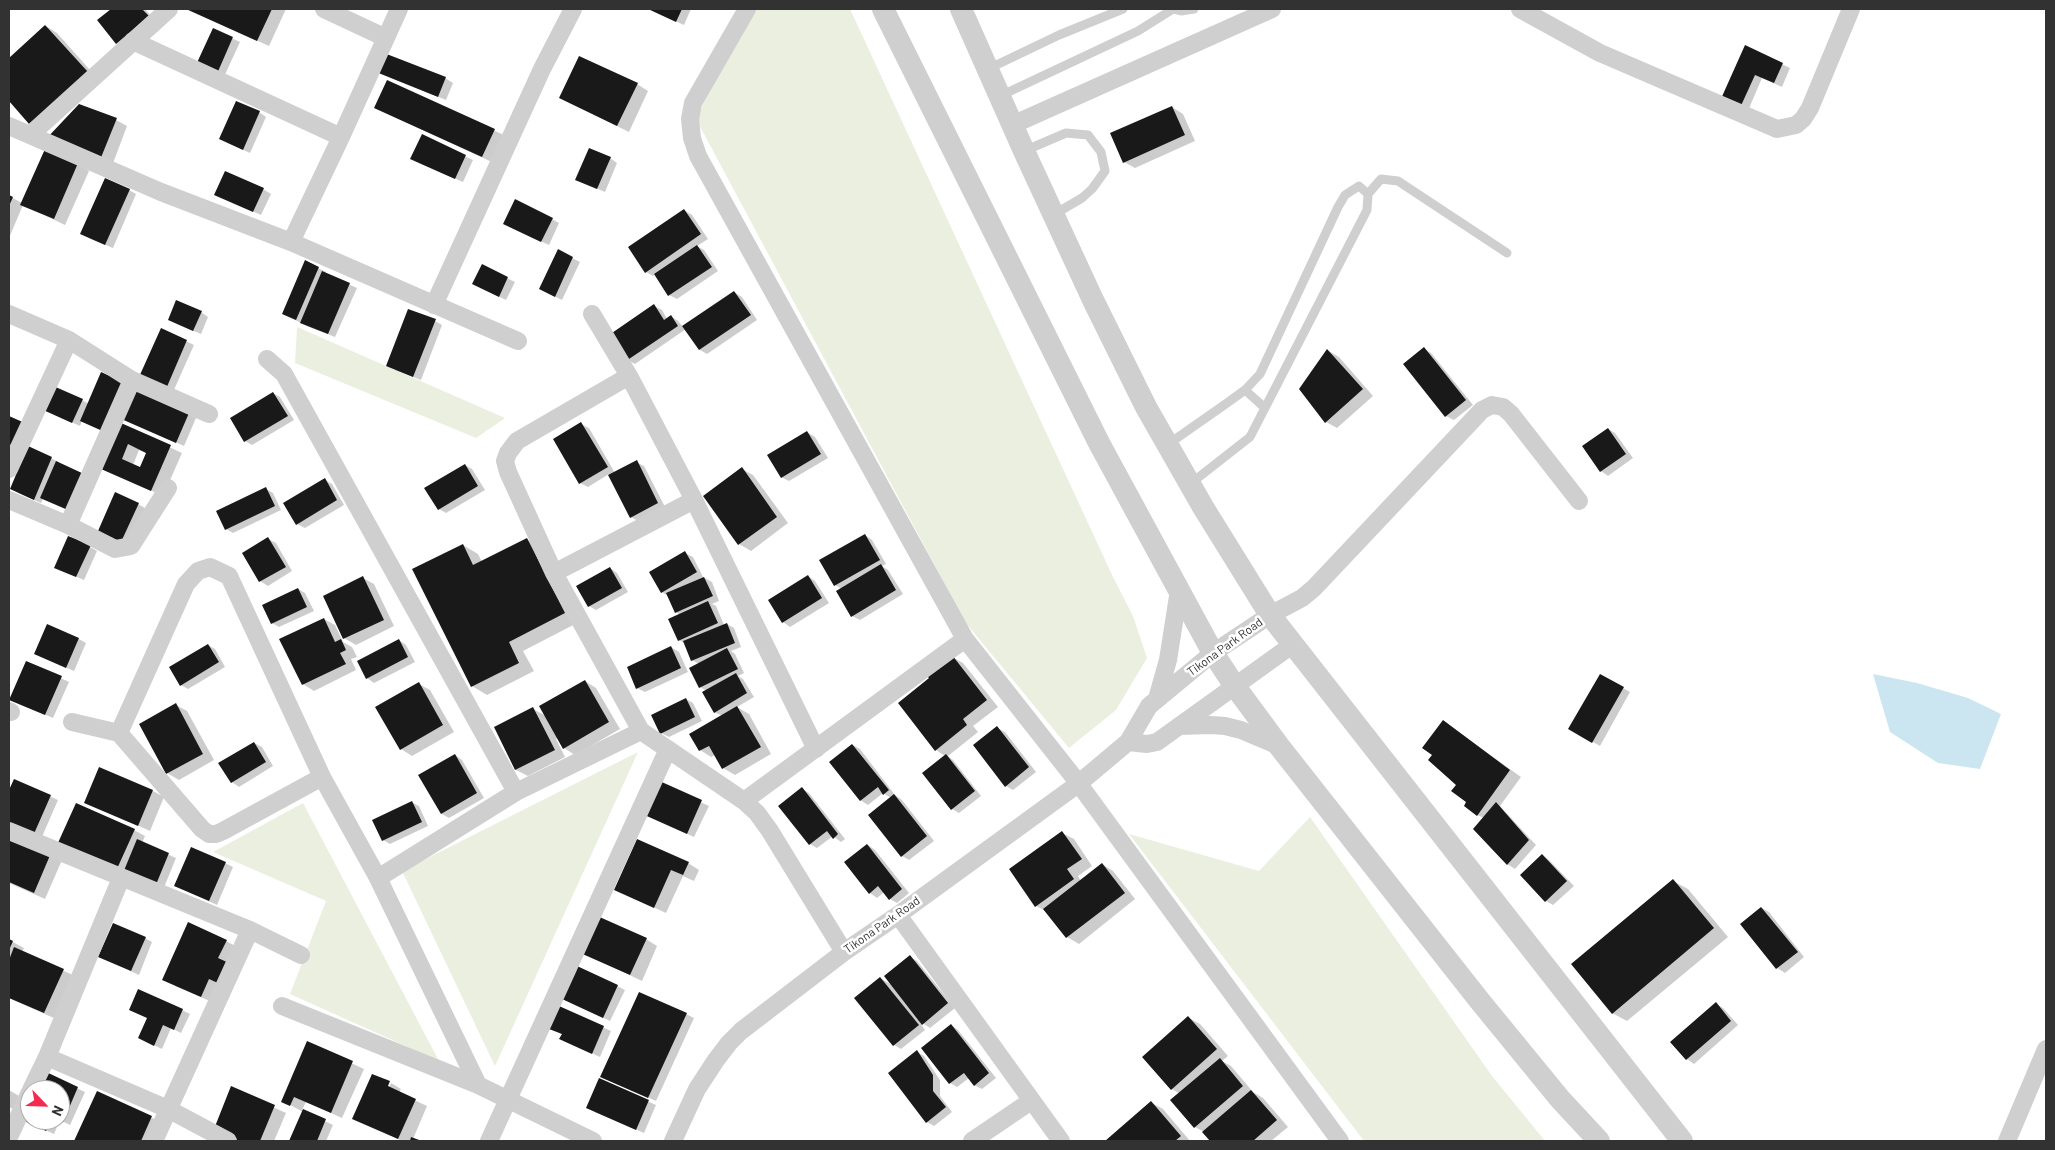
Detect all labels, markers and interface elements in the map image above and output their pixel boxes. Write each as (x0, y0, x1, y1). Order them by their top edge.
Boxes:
street label: Tikona Park Road (1185, 615, 1265, 679)
street label: Tikona Park Road (841, 893, 923, 957)
north arrow (20, 1080, 70, 1130)
text: N (49, 1103, 68, 1119)

